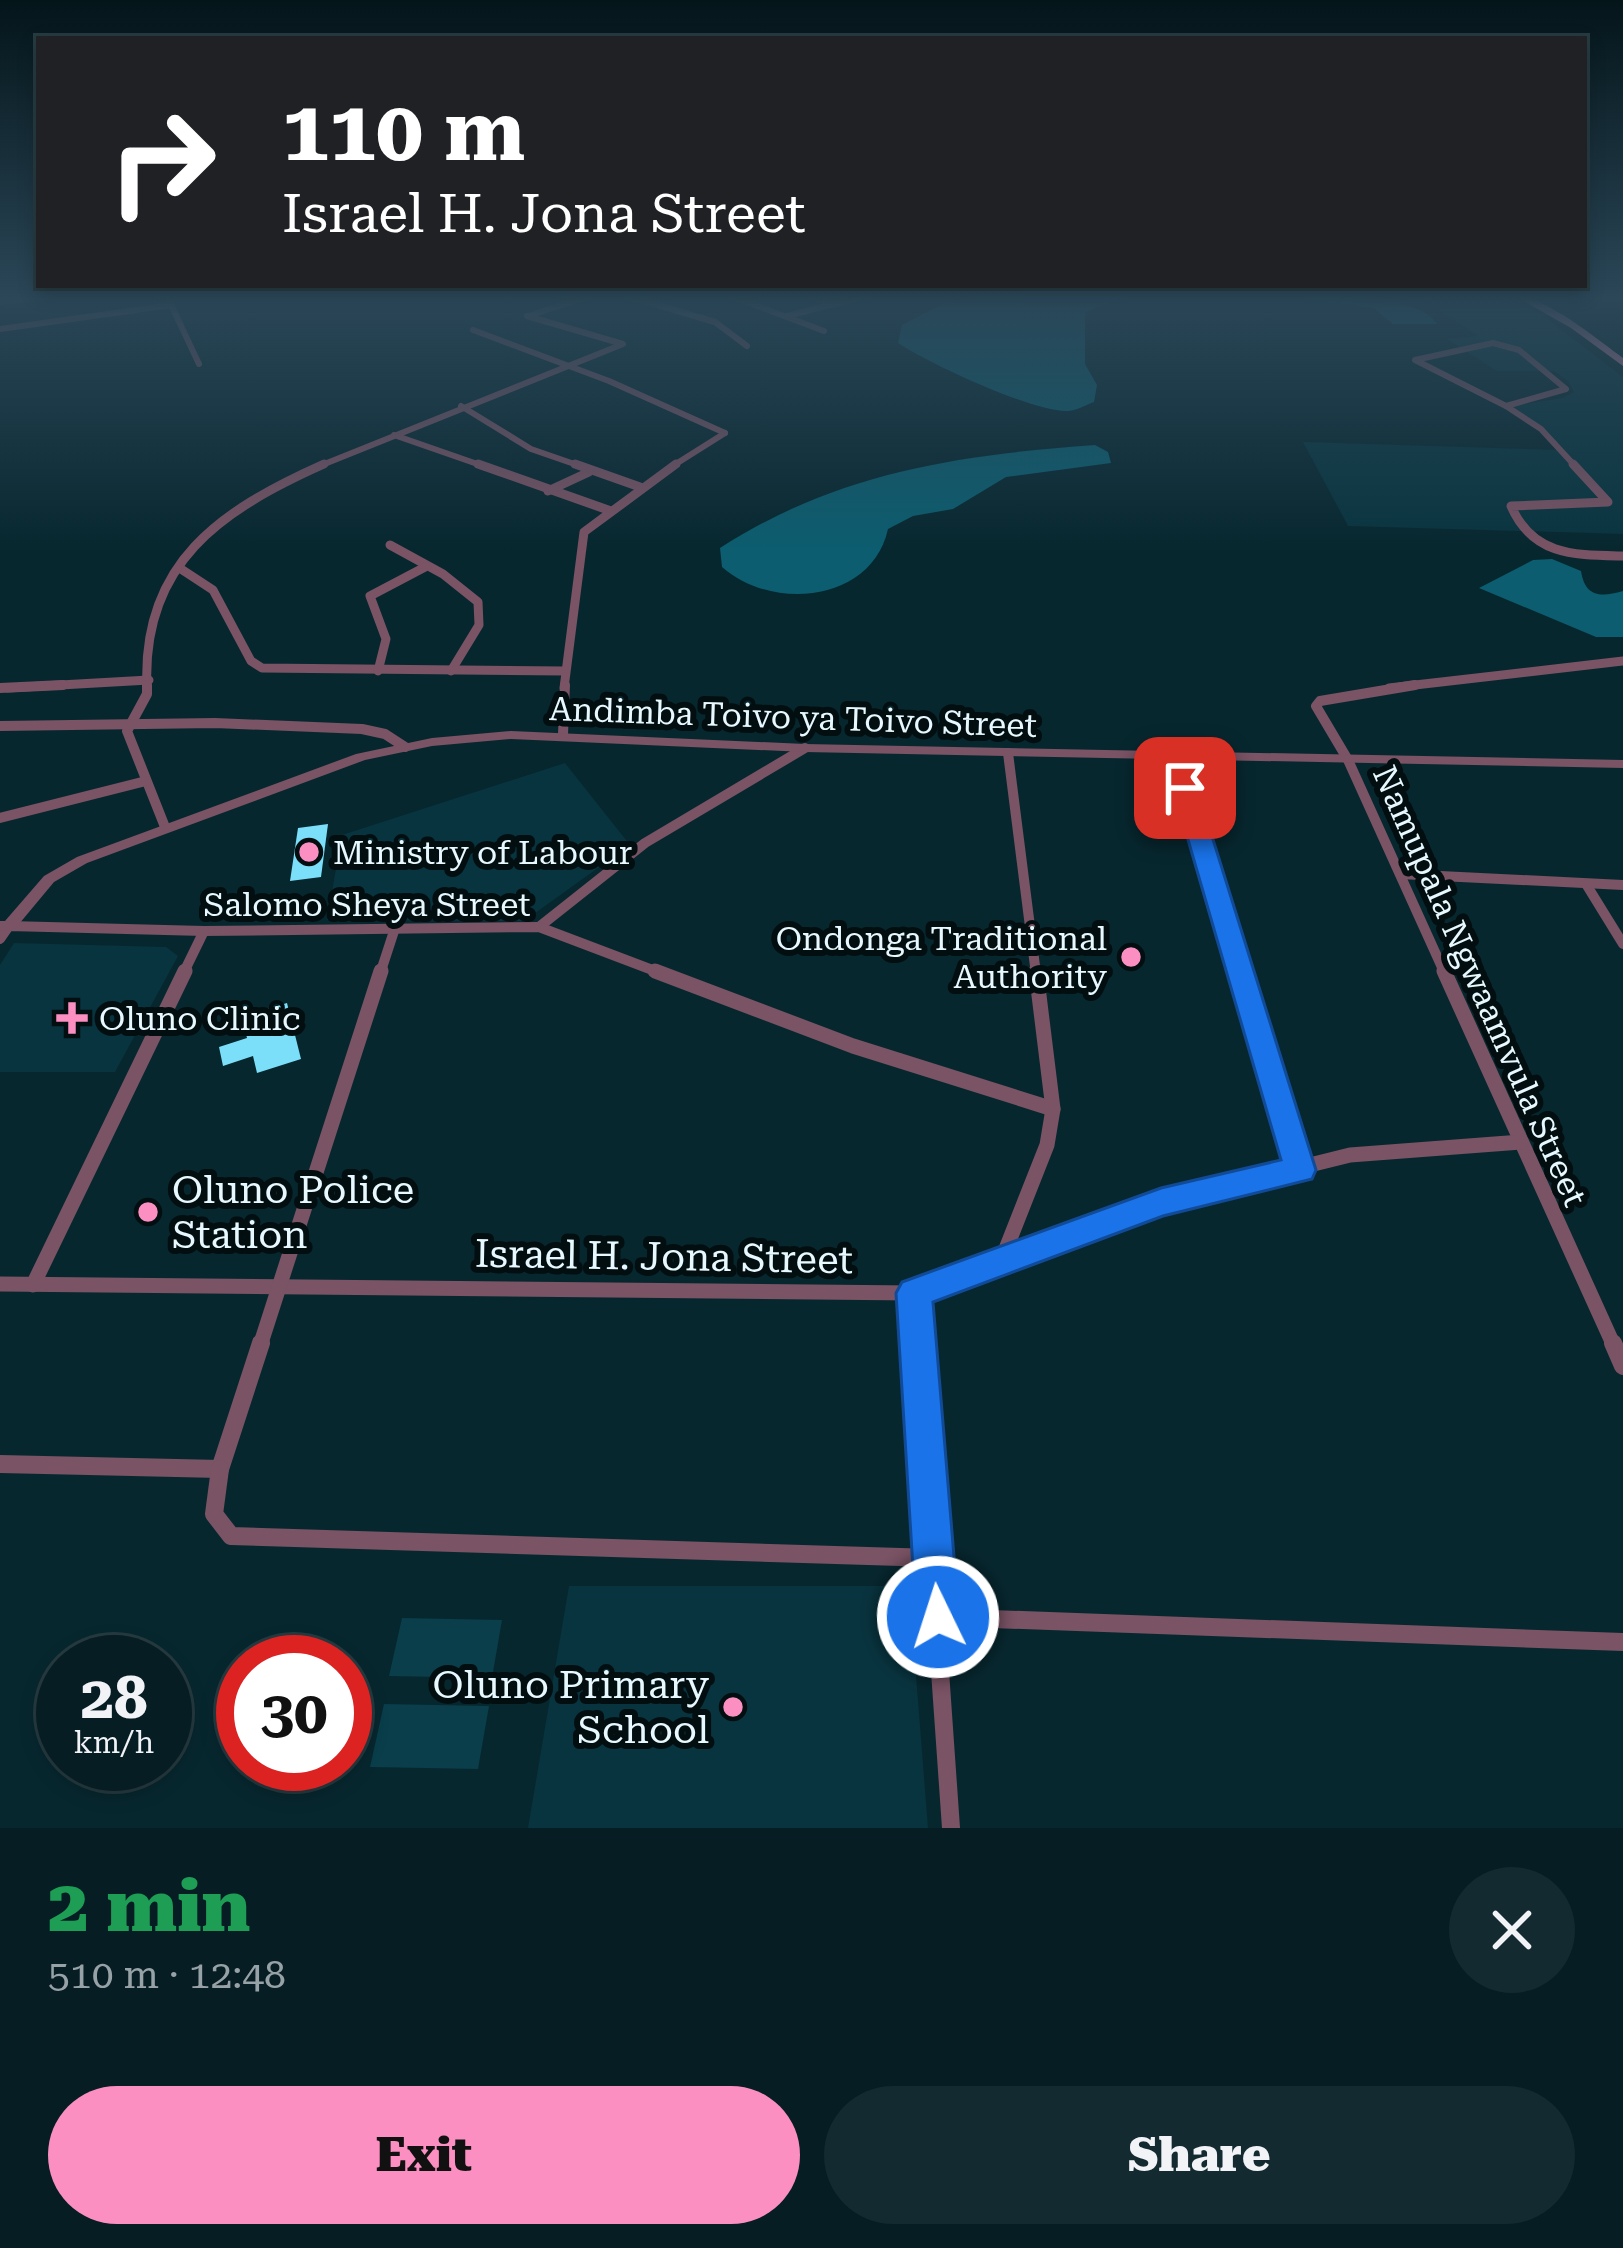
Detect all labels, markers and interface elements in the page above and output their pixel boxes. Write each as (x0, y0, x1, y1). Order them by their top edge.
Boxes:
text: 110 m (282, 82, 525, 180)
icon: right (84, 84, 240, 240)
text: Israel H. Jona Street (282, 182, 806, 245)
street label: Andimba Toivo ya Toivo Street (548, 689, 1038, 745)
pin (1134, 737, 1236, 839)
icon: arrive (1152, 755, 1218, 821)
street label: Namupala Ngwaamvula Street (1365, 760, 1595, 1212)
place label: Ministry of Labour (333, 833, 632, 872)
marker: Ministry of Labour (296, 839, 322, 865)
street label: Salomo Sheya Street (203, 885, 531, 924)
place label: Ondonga Traditional Authority (776, 919, 1107, 996)
marker: Ondonga Traditional Authority (1118, 944, 1144, 970)
place label: Oluno Clinic (99, 999, 301, 1038)
marker: Oluno Clinic (56, 1002, 88, 1034)
place label: Oluno Police Station (172, 1167, 414, 1258)
marker: Oluno Police Station (135, 1199, 161, 1225)
street label: Israel H. Jona Street (474, 1231, 854, 1283)
position arrow (875, 1554, 1001, 1680)
speed limit sign: 30 (216, 1635, 372, 1791)
text: 28 (80, 1662, 148, 1733)
place label: Oluno Primary School (432, 1662, 709, 1753)
marker: Oluno Primary School (720, 1694, 746, 1720)
text: km/h (74, 1725, 154, 1760)
text: 2 min (48, 1864, 250, 1949)
button: close (1449, 1867, 1575, 1993)
text: 510 m · 12:48 (48, 1952, 286, 1998)
button: Exit (48, 2086, 800, 2224)
button: Share (824, 2086, 1575, 2224)

